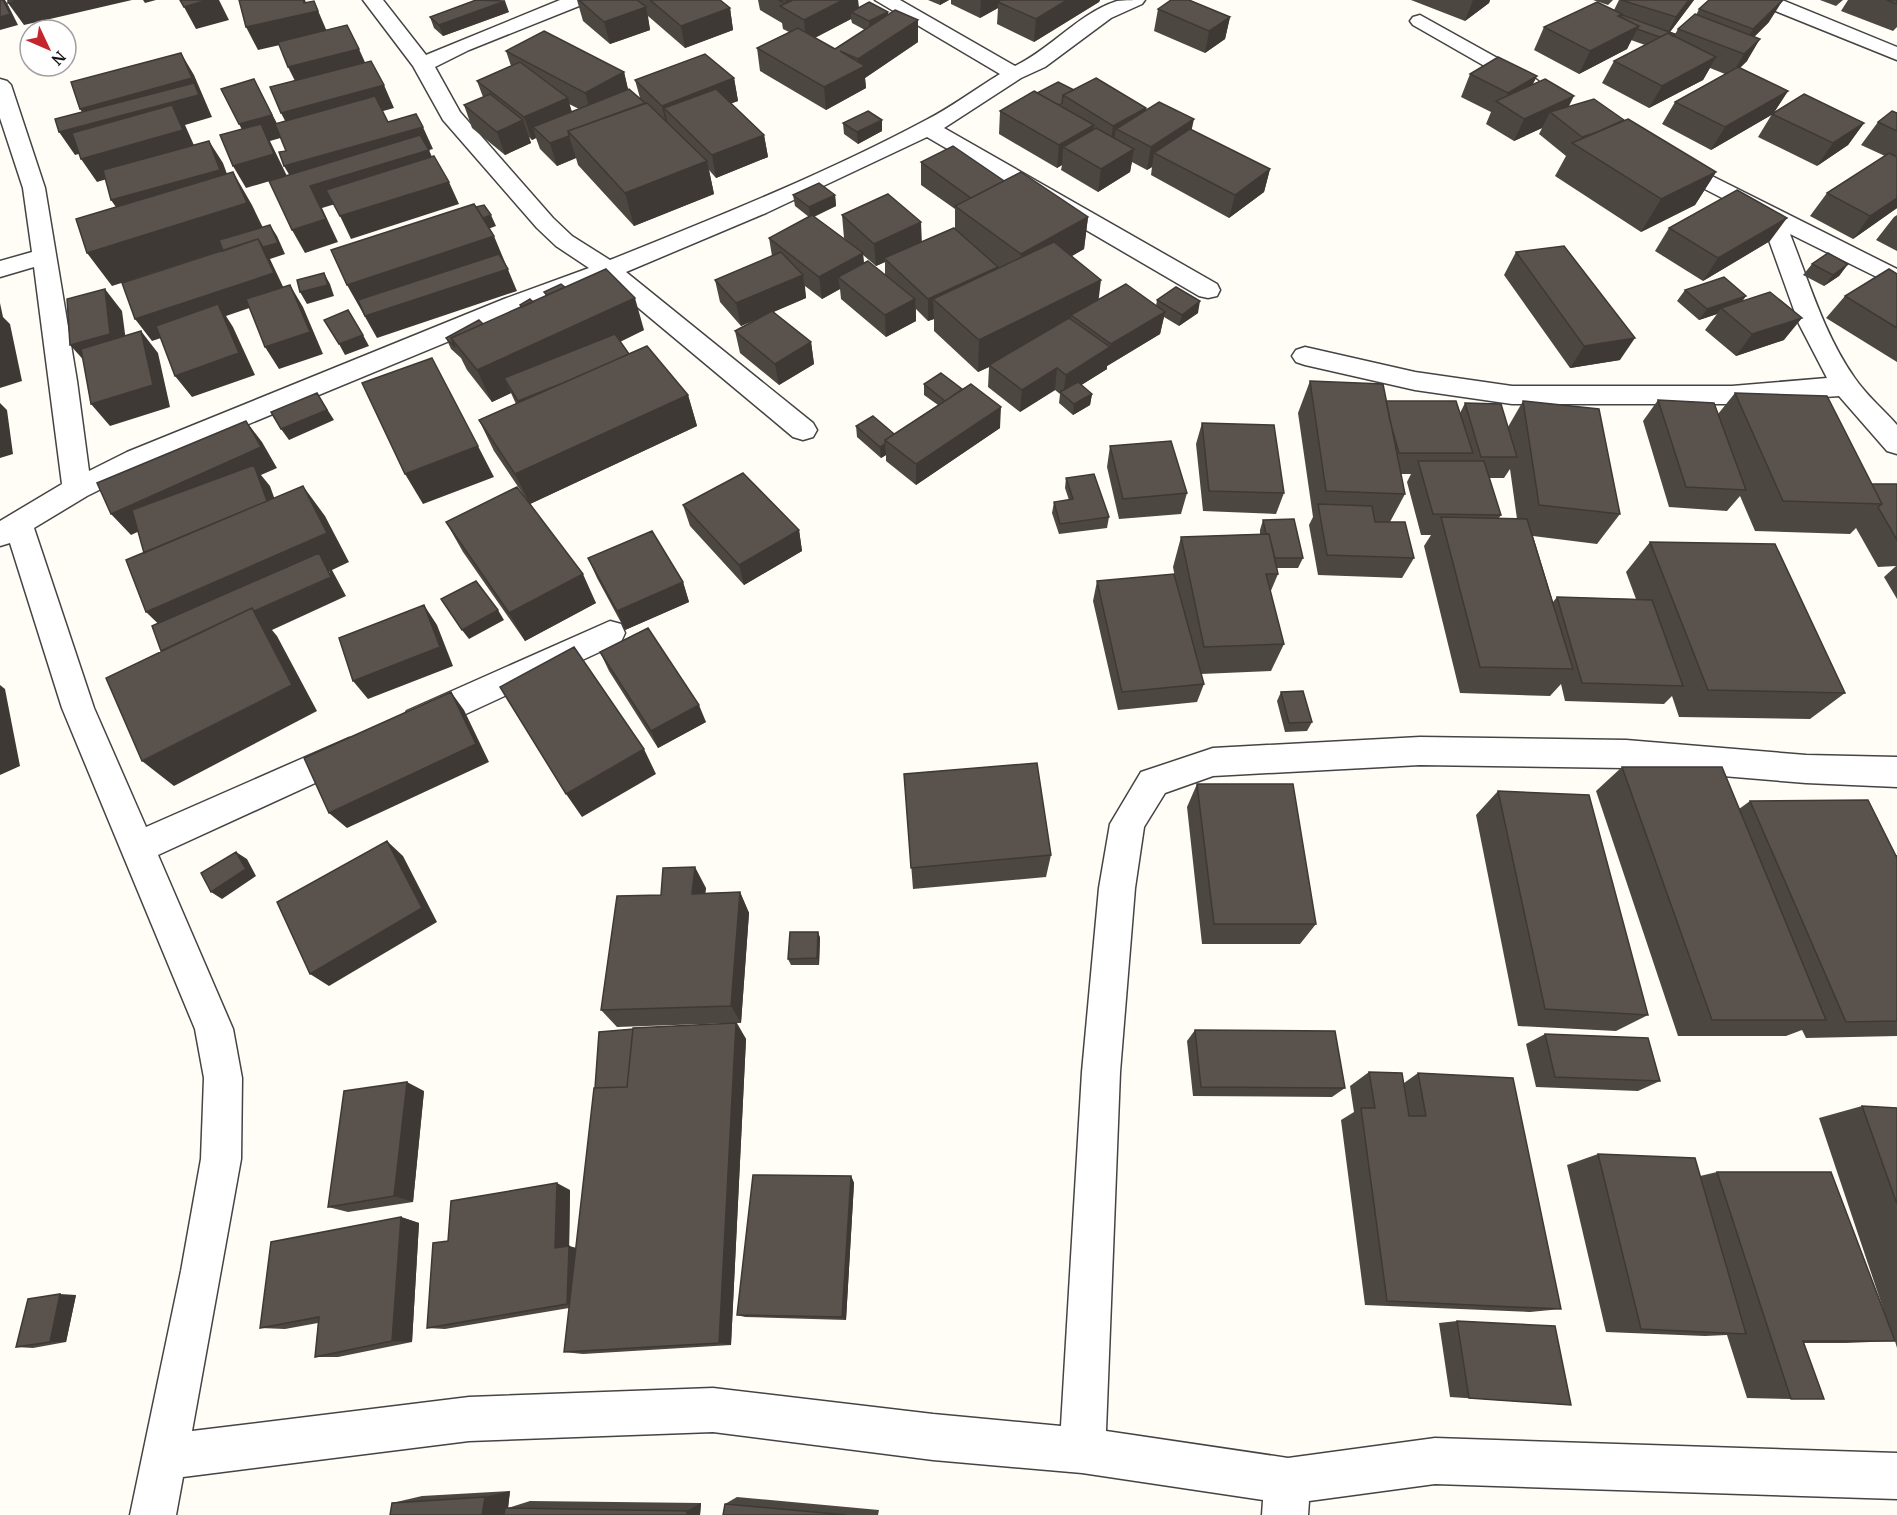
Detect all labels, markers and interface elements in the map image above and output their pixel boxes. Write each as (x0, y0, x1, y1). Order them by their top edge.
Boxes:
north arrow (18, 18, 78, 78)
text: N (47, 46, 71, 70)

